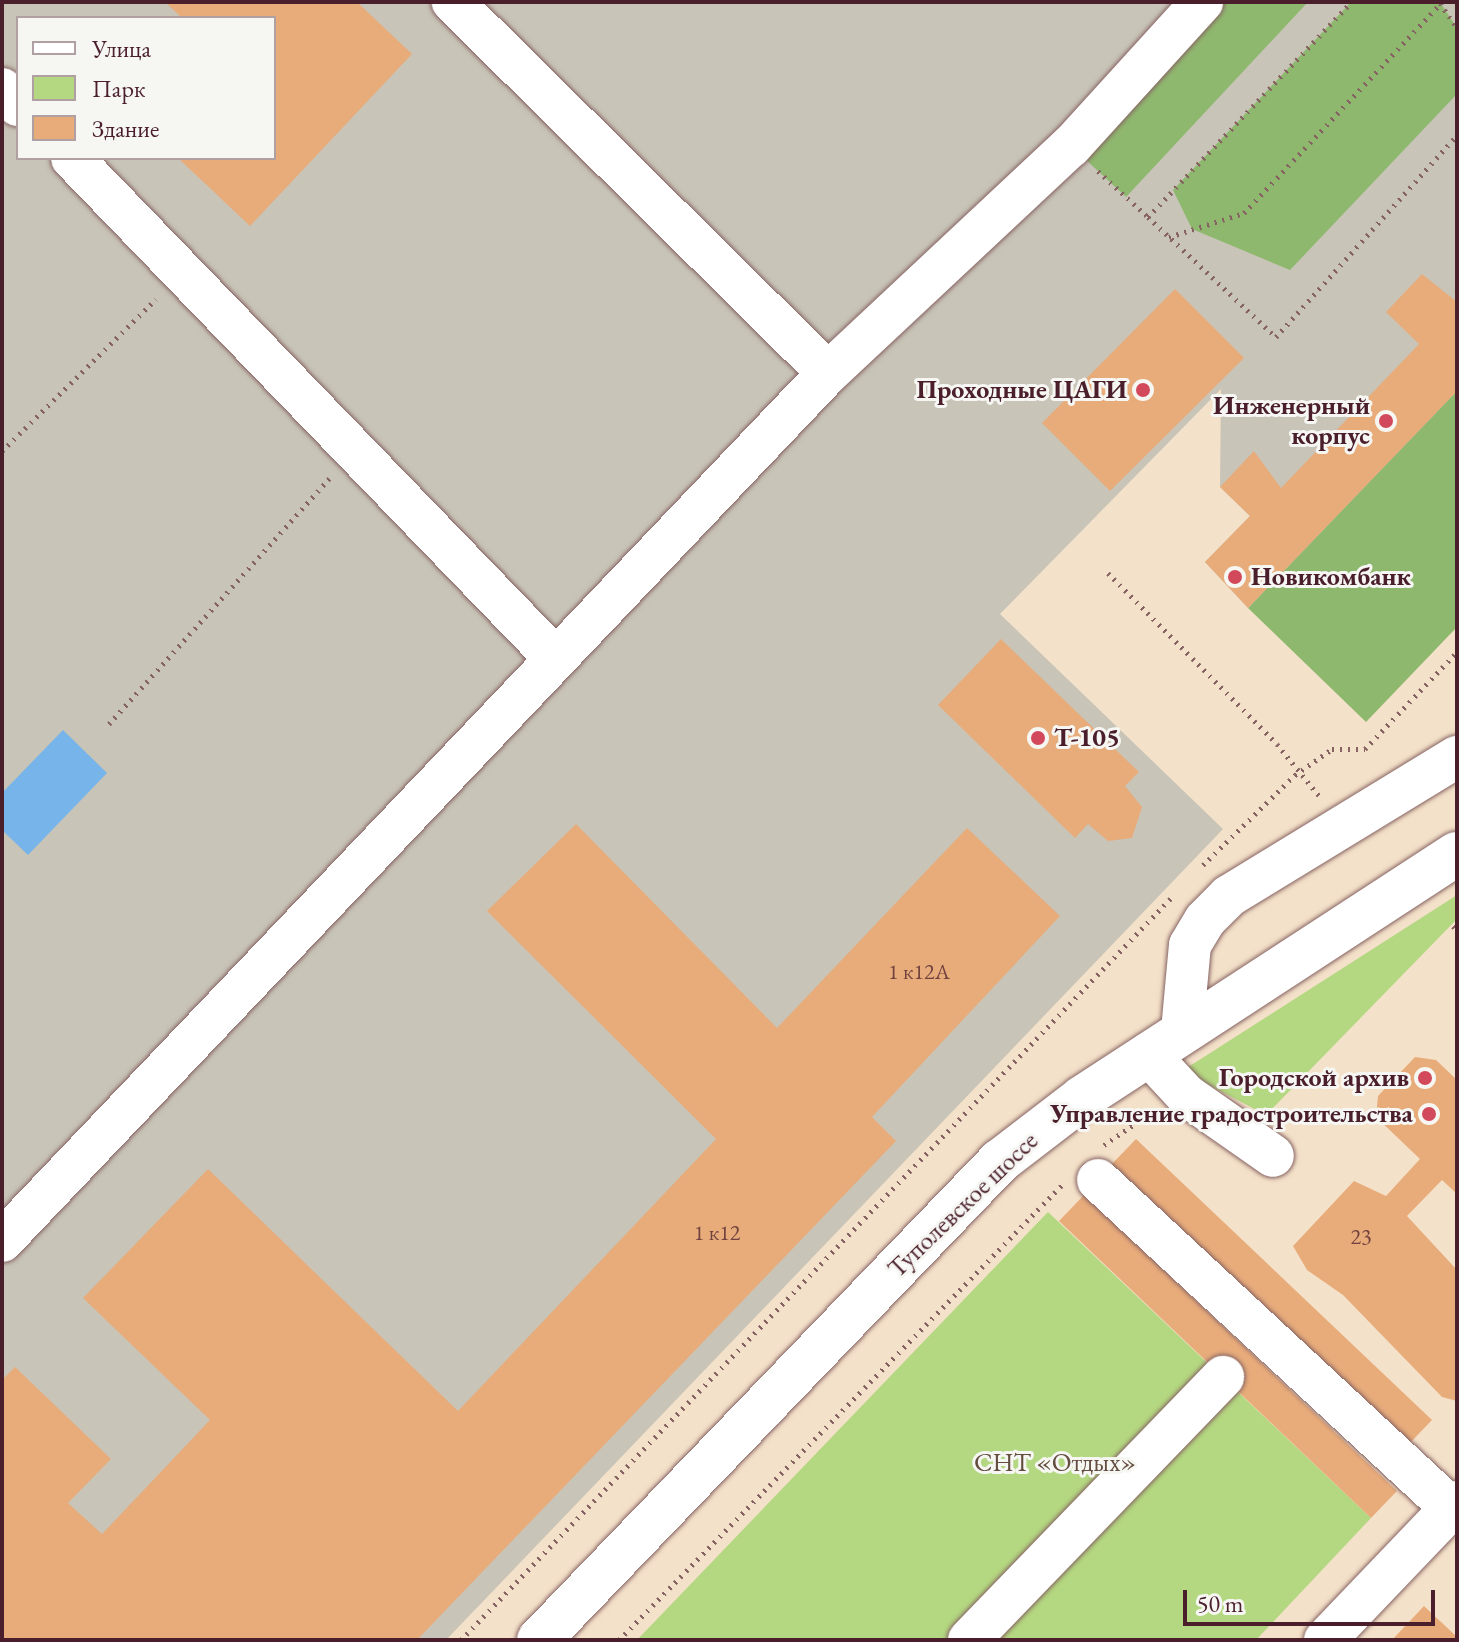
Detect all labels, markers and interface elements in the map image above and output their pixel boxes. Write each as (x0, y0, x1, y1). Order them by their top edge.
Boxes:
legend (16, 16, 276, 160)
text: Улица (92, 33, 151, 64)
text: Парк (92, 73, 145, 104)
text: Здание (92, 113, 159, 144)
place label: Проходные ЦАГИ (917, 374, 1127, 406)
marker: Проходные ЦАГИ (1134, 381, 1152, 399)
place label: Инженерный корпус (1213, 390, 1370, 452)
marker: Инженерный корпус (1377, 412, 1395, 430)
place label: Новикомбанк (1251, 561, 1411, 593)
marker: Новикомбанк (1226, 568, 1244, 586)
place label: Т-105 (1054, 722, 1120, 754)
marker: Т-105 (1029, 729, 1047, 747)
house number: 1 к12А (888, 959, 950, 985)
place label: Городской архив (1219, 1062, 1409, 1094)
marker: Городской архив (1416, 1069, 1434, 1087)
place label: Управление градостроительства (1050, 1098, 1413, 1130)
marker: Управление градостроительства (1420, 1105, 1438, 1123)
street label: Туполевское шоссе (881, 1125, 1045, 1285)
house number: 1 к12 (694, 1220, 740, 1246)
house number: 23 (1350, 1224, 1372, 1250)
park label: СНТ «Отдых» (974, 1447, 1136, 1479)
scale bar (1187, 1574, 1439, 1624)
text: 50 m (1197, 1588, 1244, 1619)

